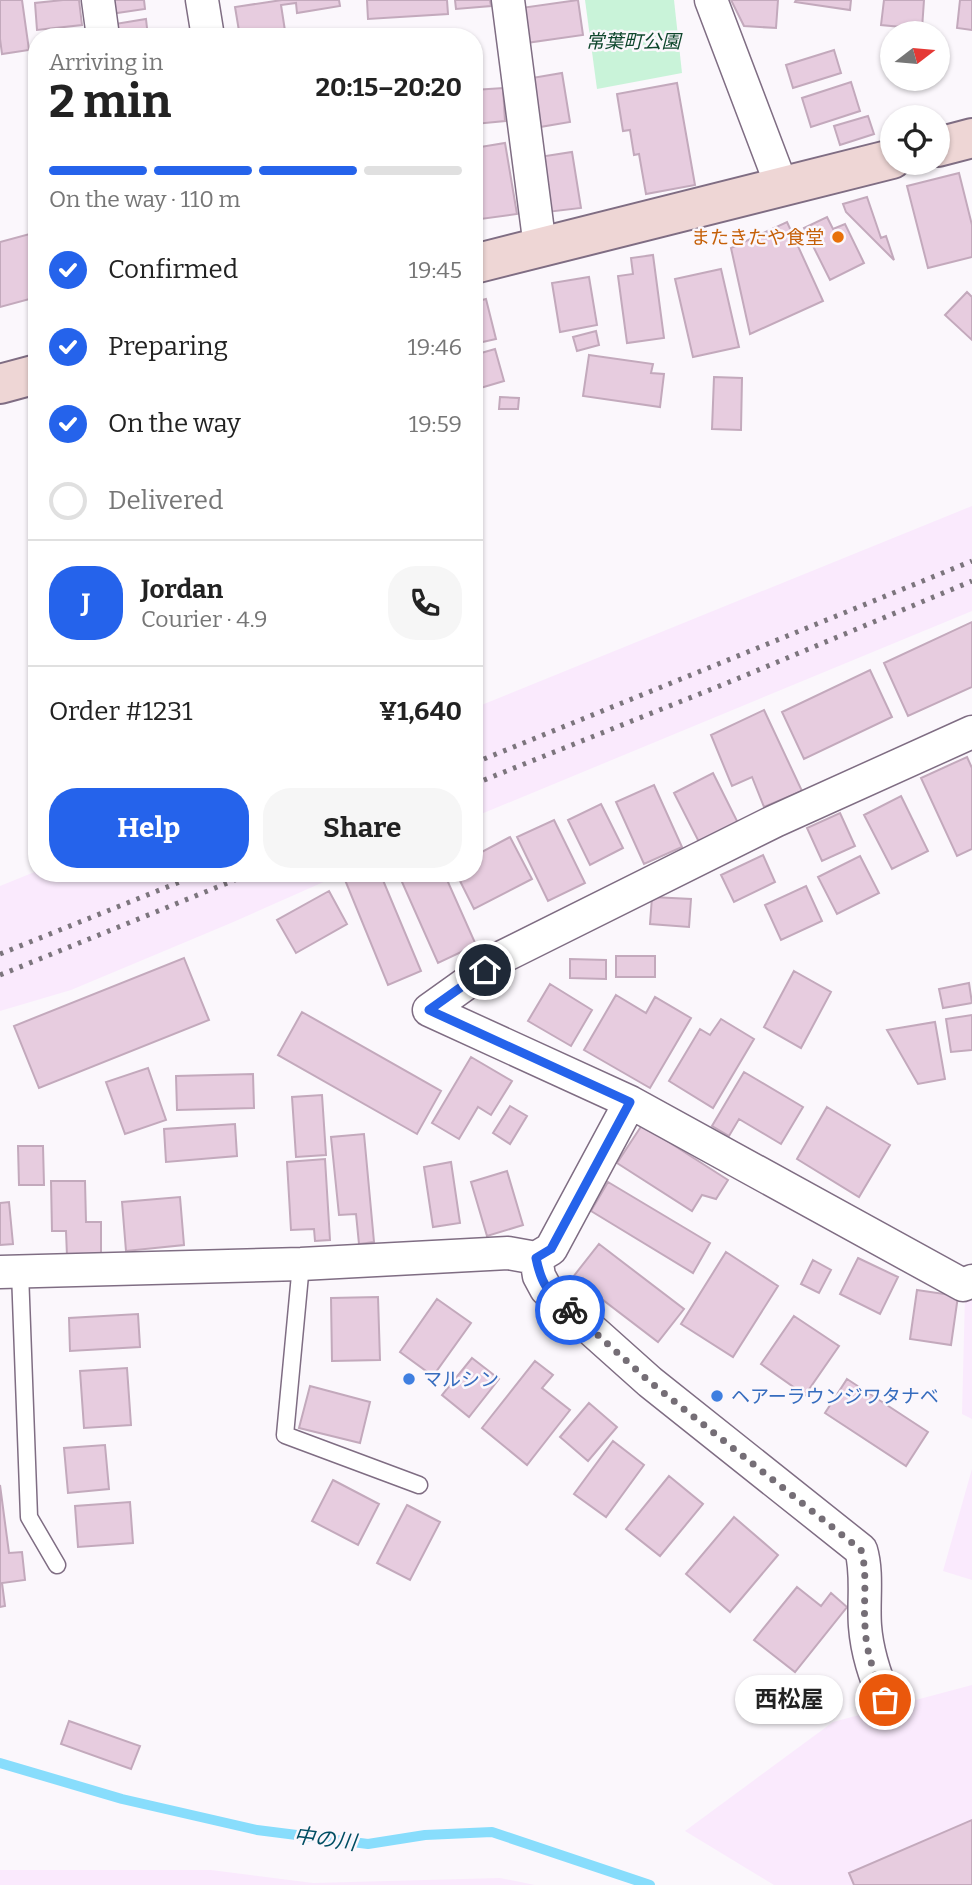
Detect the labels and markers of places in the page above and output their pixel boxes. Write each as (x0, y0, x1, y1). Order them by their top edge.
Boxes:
place label: またきたや食堂 (691, 226, 824, 249)
marker: またきたや食堂 (830, 229, 846, 245)
pin (455, 940, 515, 1000)
place label: マルシン (423, 1368, 499, 1391)
marker: マルシン (401, 1371, 417, 1387)
place label: ヘアーラウンジワタナベ (731, 1385, 939, 1408)
marker: ヘアーラウンジワタナベ (709, 1388, 725, 1404)
pin (855, 1670, 915, 1730)
callout: 西松屋 (734, 1676, 843, 1724)

